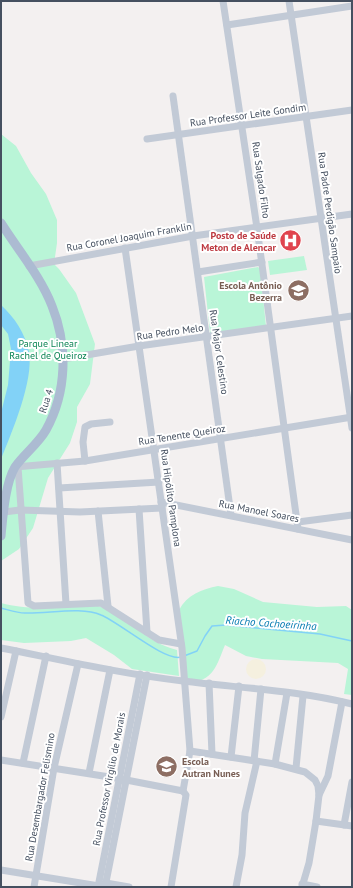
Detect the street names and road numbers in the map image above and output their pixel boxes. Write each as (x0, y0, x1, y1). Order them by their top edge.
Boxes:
street label: Rua Professor Leite Gondim (189, 100, 307, 130)
street label: Rua Salgado Filho (249, 141, 273, 219)
street label: Rua Padre Perdigão Sampaio (315, 151, 345, 275)
street label: Rua Coronel Joaquim Franklin (65, 220, 193, 254)
street label: Rua Major Celestino (207, 309, 231, 395)
street label: Rua Pedro Melo (136, 321, 204, 343)
street label: Rua 4 (36, 387, 56, 415)
street label: Rua Tenente Queiroz (138, 422, 226, 448)
street label: Rua Hipólito Pamplona (158, 448, 184, 548)
street label: Rua Manoel Soares (218, 497, 300, 525)
street label: Rua Professor Virgílio de Morais (90, 711, 128, 847)
street label: Rua Desembargador Felismino (22, 732, 58, 862)

